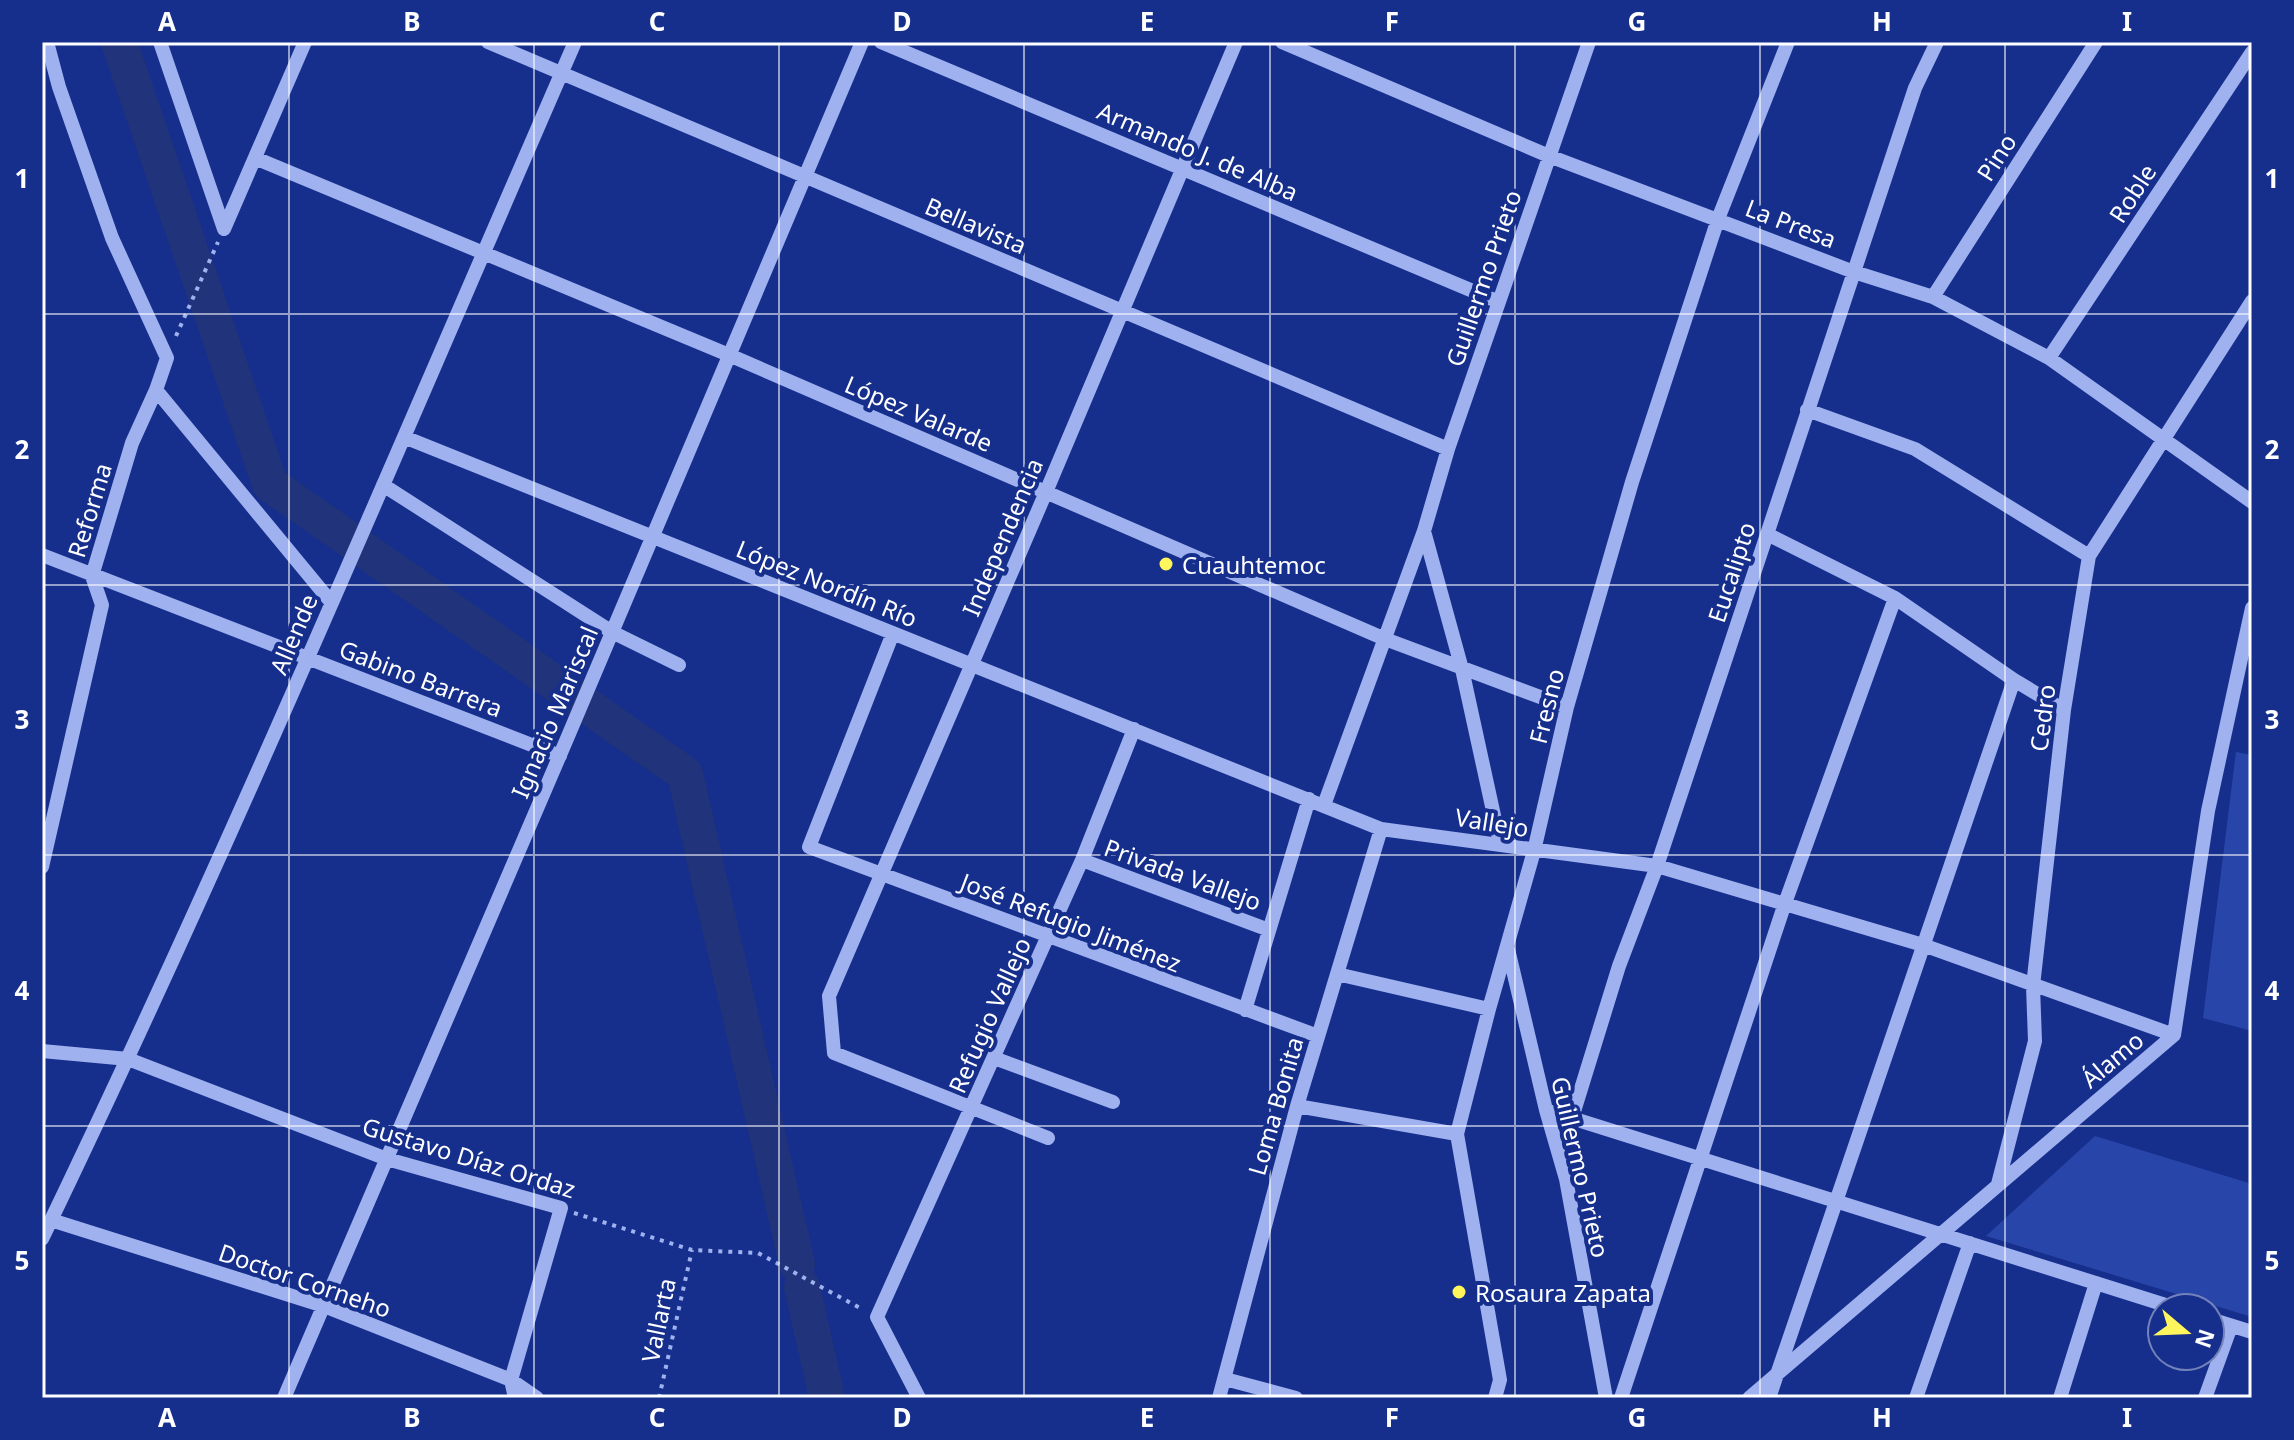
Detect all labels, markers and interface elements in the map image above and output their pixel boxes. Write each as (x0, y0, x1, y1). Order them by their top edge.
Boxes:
text: A (158, 3, 176, 39)
text: B (403, 3, 421, 39)
text: C (649, 3, 665, 39)
text: D (892, 3, 912, 39)
text: E (1140, 3, 1154, 39)
text: F (1385, 3, 1399, 39)
text: G (1628, 3, 1646, 39)
text: H (1872, 3, 1892, 39)
text: I (2122, 3, 2132, 39)
street label: Armando J. de Alba (1093, 94, 1303, 208)
street label: Pino (1969, 127, 2023, 187)
street label: Roble (2101, 157, 2163, 229)
text: 1 (15, 160, 29, 196)
text: 1 (2265, 160, 2279, 196)
street label: Guillermo Prieto (1437, 185, 1529, 371)
street label: Bellavista (920, 189, 1032, 261)
street label: La Presa (1741, 191, 1841, 255)
street label: López Valarde (840, 367, 998, 459)
text: 2 (15, 431, 30, 467)
text: 2 (2265, 431, 2280, 467)
street label: Independencia (954, 453, 1050, 621)
street label: Reforma (59, 459, 119, 561)
street label: Eucalipto (1699, 518, 1763, 626)
street label: López Nordín Río (732, 532, 922, 634)
place label: Cuauhtemoc (1182, 548, 1326, 581)
marker: Cuauhtemoc (1157, 555, 1175, 573)
street label: Allende (261, 589, 325, 679)
street label: Ignacio Mariscal (503, 621, 605, 803)
street label: Gabino Barrera (335, 632, 507, 724)
street label: Fresno (1521, 665, 1571, 747)
street label: Cedro (2022, 683, 2062, 753)
text: 3 (15, 701, 29, 737)
text: 3 (2265, 701, 2279, 737)
street label: Vallejo (1453, 800, 1531, 844)
street label: Privada Vallejo (1100, 830, 1266, 918)
street label: José Refugio Jiménez (954, 864, 1186, 979)
street label: Refugio Vallejo (940, 932, 1038, 1098)
text: 4 (15, 972, 30, 1008)
text: 4 (2265, 972, 2280, 1008)
street label: Álamo (2074, 1023, 2150, 1095)
street label: Loma Bonita (1239, 1033, 1311, 1179)
street label: Guillermo Prieto (1544, 1073, 1618, 1261)
street label: Gustavo Díaz Ordaz (358, 1109, 580, 1205)
street label: Doctor Corneho (214, 1235, 396, 1325)
text: 5 (15, 1242, 29, 1278)
text: 5 (2265, 1242, 2279, 1278)
street label: Vallarta (633, 1275, 683, 1365)
place label: Rosaura Zapata (1475, 1276, 1651, 1309)
marker: Rosaura Zapata (1450, 1283, 1468, 1301)
north arrow (2146, 1292, 2226, 1372)
text: N (2189, 1325, 2223, 1352)
text: A (158, 1399, 176, 1435)
text: B (403, 1399, 421, 1435)
text: C (649, 1399, 665, 1435)
text: D (892, 1399, 912, 1435)
text: E (1140, 1399, 1154, 1435)
text: F (1385, 1399, 1399, 1435)
text: G (1628, 1399, 1646, 1435)
text: H (1872, 1399, 1892, 1435)
text: I (2122, 1399, 2132, 1435)

